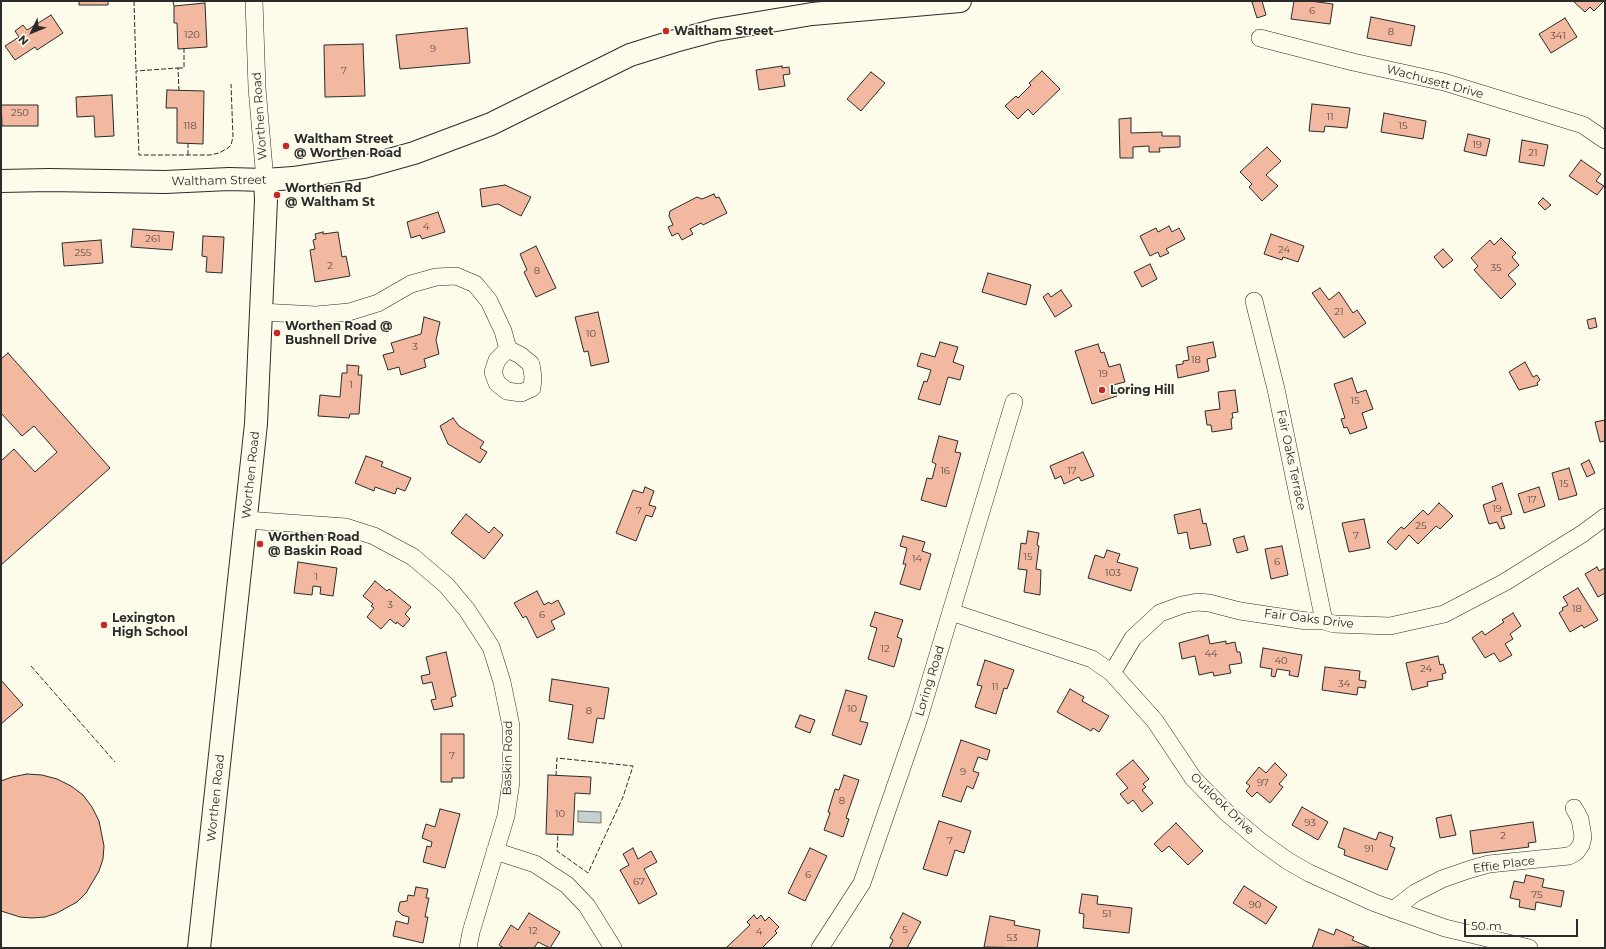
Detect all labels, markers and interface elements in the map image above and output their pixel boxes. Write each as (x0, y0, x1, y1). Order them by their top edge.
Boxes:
house number: 6 (1309, 5, 1315, 17)
north arrow (12, 12, 52, 52)
place label: Waltham Street (674, 24, 774, 38)
marker: Waltham Street (661, 26, 671, 36)
house number: 8 (1388, 26, 1394, 38)
house number: 120 (184, 29, 200, 41)
house number: 341 (1550, 30, 1566, 42)
text: N (15, 32, 31, 48)
house number: 9 (430, 43, 436, 55)
street label: Wachusett Drive (1385, 62, 1485, 102)
house number: 7 (341, 65, 347, 77)
street label: Worthen Road (250, 72, 270, 160)
house number: 250 (11, 107, 29, 119)
house number: 11 (1326, 111, 1334, 123)
house number: 118 (183, 120, 197, 132)
house number: 15 (1398, 120, 1408, 132)
place label: Waltham Street @ Worthen Road (294, 132, 401, 160)
house number: 19 (1472, 139, 1482, 151)
marker: Waltham Street @ Worthen Road (281, 141, 291, 151)
house number: 21 (1528, 147, 1538, 159)
street label: Waltham Street (171, 173, 267, 189)
place label: Worthen Rd @ Waltham St (285, 181, 375, 209)
marker: Worthen Rd @ Waltham St (272, 190, 282, 200)
house number: 4 (423, 221, 429, 233)
house number: 261 (145, 233, 161, 245)
house number: 24 (1278, 244, 1290, 256)
house number: 255 (75, 247, 91, 259)
house number: 2 (327, 260, 333, 272)
house number: 35 (1490, 262, 1502, 274)
house number: 8 (534, 265, 540, 277)
house number: 21 (1334, 306, 1344, 318)
place label: Worthen Road @ Bushnell Drive (285, 319, 392, 347)
marker: Worthen Road @ Bushnell Drive (272, 328, 282, 338)
house number: 10 (586, 328, 596, 340)
house number: 3 (412, 341, 418, 353)
house number: 18 (1191, 354, 1201, 366)
house number: 19 (1098, 368, 1108, 380)
house number: 1 (349, 379, 353, 391)
place label: Loring Hill (1110, 383, 1174, 397)
marker: Loring Hill (1097, 385, 1107, 395)
house number: 15 (1350, 395, 1360, 407)
street label: Fair Oaks Terrace (1273, 409, 1309, 511)
street label: Worthen Road (239, 430, 263, 520)
house number: 16 (940, 465, 950, 477)
house number: 17 (1067, 465, 1077, 477)
house number: 15 (1559, 478, 1569, 490)
house number: 17 (1527, 494, 1537, 506)
house number: 19 (1492, 503, 1502, 515)
house number: 7 (636, 505, 642, 517)
house number: 25 (1415, 520, 1427, 532)
place label: Worthen Road @ Baskin Road (268, 530, 362, 558)
house number: 7 (1353, 530, 1359, 542)
marker: Worthen Road @ Baskin Road (255, 539, 265, 549)
house number: 15 (1023, 551, 1033, 563)
house number: 14 (912, 553, 922, 565)
house number: 6 (1274, 556, 1280, 568)
house number: 103 (1105, 567, 1121, 579)
house number: 1 (314, 571, 318, 583)
house number: 3 (387, 599, 393, 611)
house number: 18 (1572, 603, 1582, 615)
street label: Fair Oaks Drive (1263, 606, 1355, 632)
house number: 6 (539, 609, 545, 621)
place label: Lexington High School (112, 611, 188, 639)
marker: Lexington High School (99, 620, 109, 630)
house number: 12 (880, 643, 890, 655)
street label: Loring Road (912, 644, 948, 718)
house number: 44 (1204, 648, 1218, 660)
house number: 40 (1274, 655, 1288, 667)
house number: 24 (1420, 663, 1432, 675)
house number: 34 (1338, 678, 1350, 690)
house number: 11 (991, 681, 999, 693)
house number: 10 (847, 703, 857, 715)
house number: 8 (586, 705, 592, 717)
street label: Baskin Road (500, 720, 516, 796)
house number: 7 (449, 750, 455, 762)
street label: Worthen Road (204, 753, 228, 843)
house number: 9 (960, 766, 966, 778)
street label: Outlook Drive (1187, 770, 1257, 838)
house number: 97 (1257, 777, 1269, 789)
house number: 8 (839, 795, 845, 807)
house number: 10 (555, 808, 565, 820)
house number: 93 (1304, 817, 1316, 829)
house number: 2 (1500, 830, 1506, 842)
house number: 7 (947, 835, 953, 847)
house number: 91 (1364, 843, 1374, 855)
street label: Effie Place (1472, 854, 1536, 876)
house number: 6 (805, 869, 811, 881)
house number: 67 (633, 876, 645, 888)
house number: 75 (1531, 889, 1543, 901)
house number: 90 (1249, 899, 1261, 911)
house number: 51 (1102, 908, 1112, 920)
scale bar (1466, 911, 1580, 937)
text: 50 m (1471, 918, 1502, 933)
house number: 5 (902, 924, 908, 936)
house number: 12 (528, 925, 538, 937)
house number: 4 (756, 926, 762, 938)
house number: 53 (1006, 932, 1018, 944)

